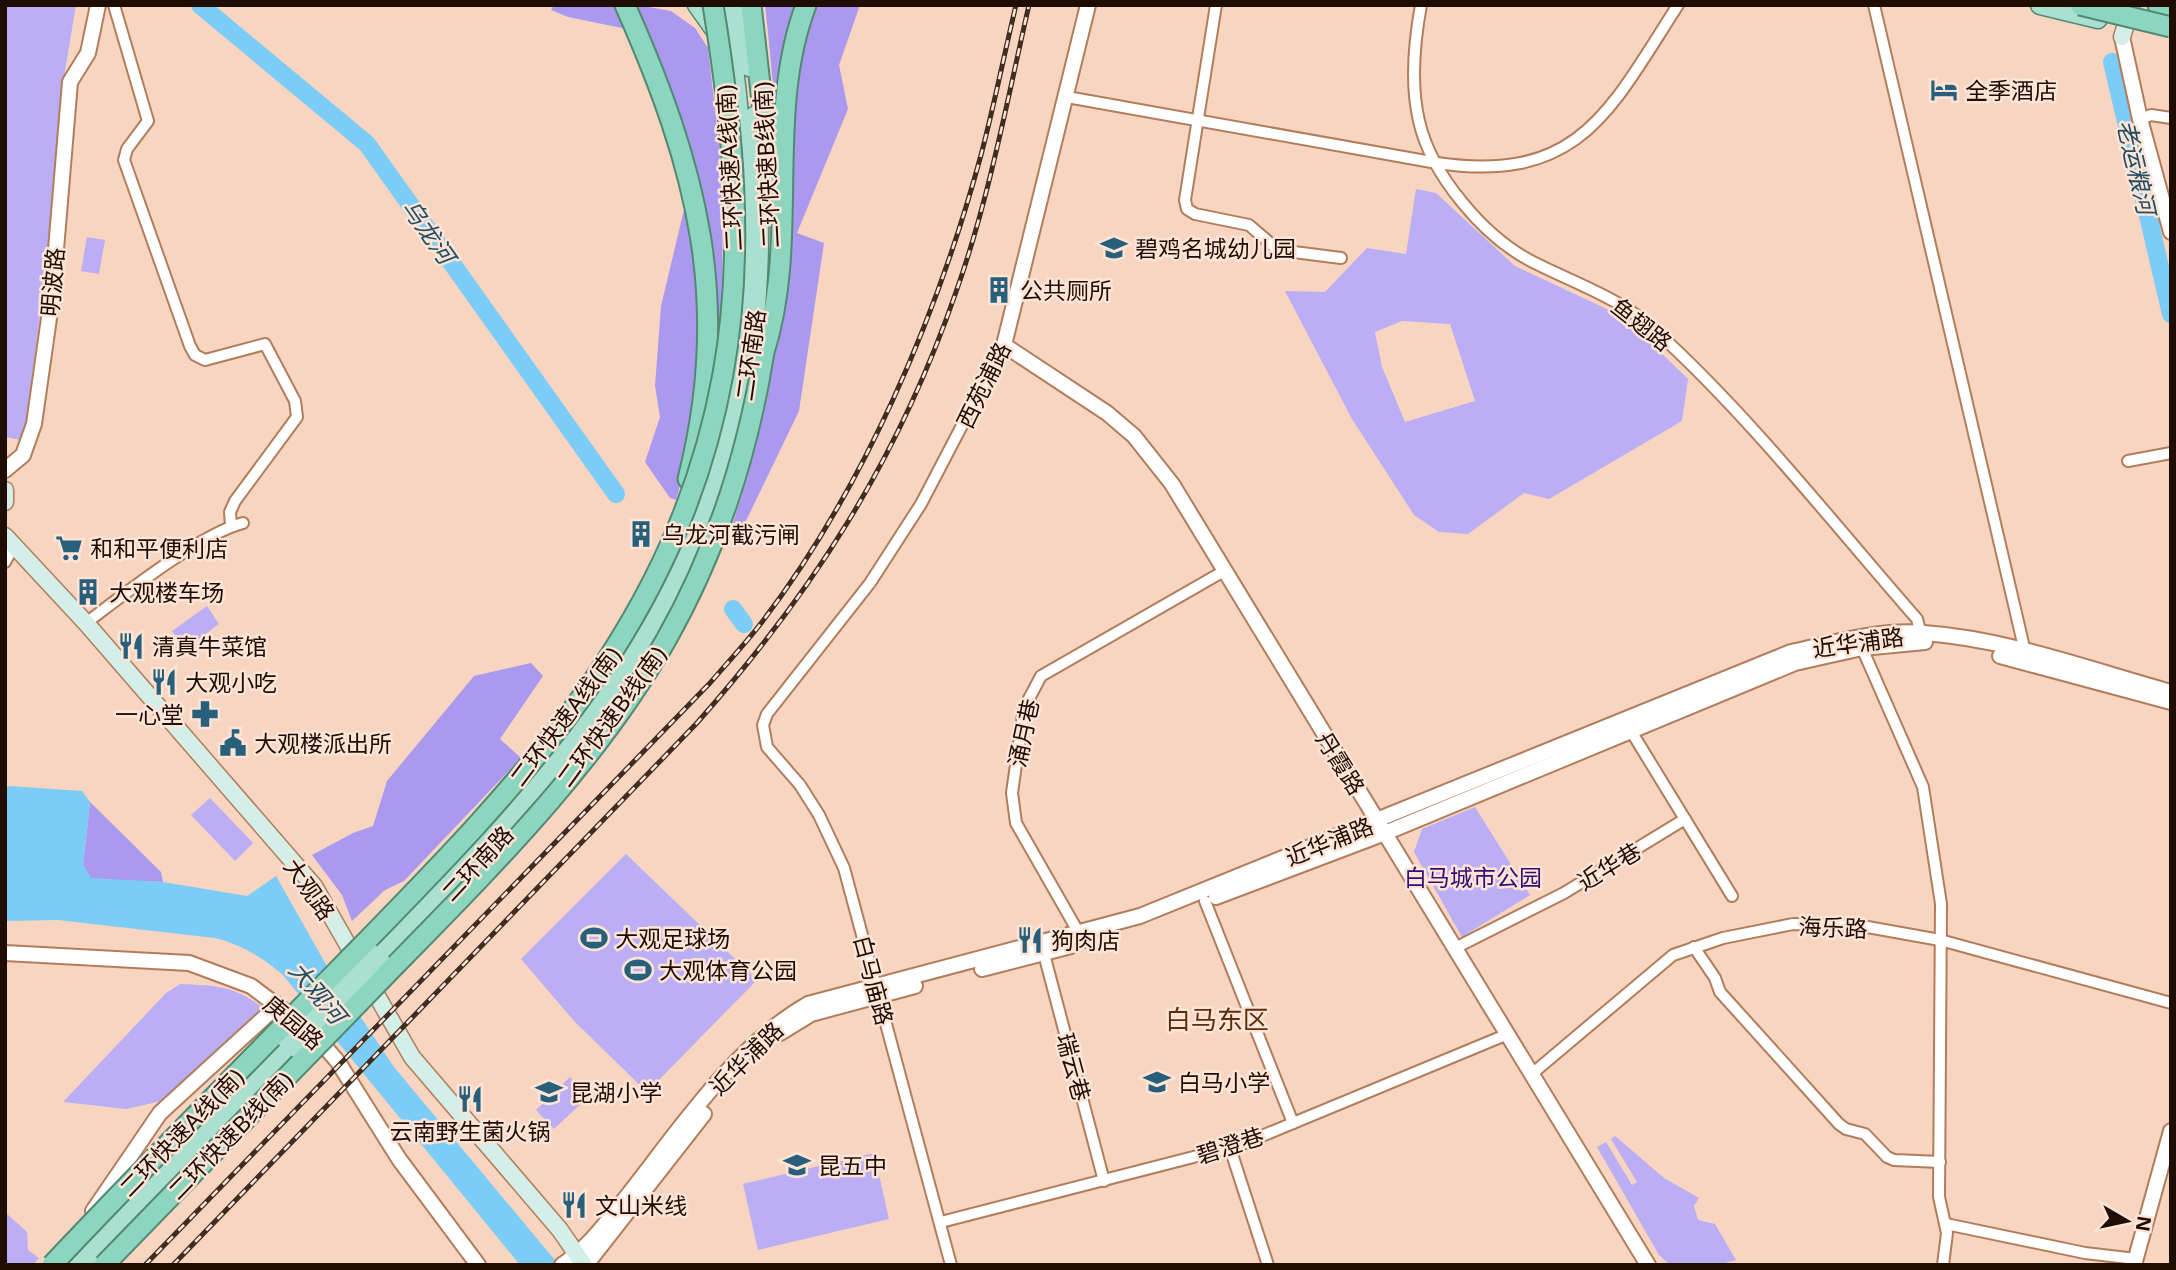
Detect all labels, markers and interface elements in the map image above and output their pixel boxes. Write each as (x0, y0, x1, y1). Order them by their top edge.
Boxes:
place label: 全季酒店 (1965, 74, 2057, 106)
hotel icon: 全季酒店 (1929, 75, 1959, 105)
street label: 二环快速B线(南) (746, 81, 786, 249)
street label: 二环快速A线(南) (709, 84, 749, 252)
water label: 老运粮河 (2110, 117, 2165, 221)
water label: 乌龙河 (395, 192, 465, 273)
place label: 碧鸡名城幼儿园 (1135, 232, 1296, 264)
school or university icon: 碧鸡名城幼儿园 (1099, 233, 1129, 263)
street label: 明波路 (33, 246, 71, 318)
place label: 公共厕所 (1020, 274, 1112, 306)
building icon: 公共厕所 (984, 275, 1014, 305)
street label: 鱼翅路 (1605, 290, 1679, 358)
street label: 二环南路 (728, 307, 772, 403)
street label: 西苑浦路 (948, 337, 1018, 433)
place label: 乌龙河截污闸 (662, 518, 800, 550)
building icon: 乌龙河截污闸 (626, 519, 656, 549)
place label: 和和平便利店 (90, 532, 228, 564)
supermarket icon: 和和平便利店 (54, 533, 84, 563)
place label: 大观楼车场 (109, 576, 224, 608)
building icon: 大观楼车场 (73, 577, 103, 607)
street label: 近华浦路 (1810, 620, 1906, 664)
place label: 清真牛菜馆 (152, 630, 267, 662)
restaurant icon: 清真牛菜馆 (116, 631, 146, 661)
street label: 二环快速B线(南) (549, 639, 673, 793)
street label: 二环快速A线(南) (502, 640, 628, 792)
place label: 大观小吃 (185, 666, 277, 698)
restaurant icon: 大观小吃 (149, 667, 179, 697)
street label: 涌月巷 (1000, 696, 1046, 770)
place label: 一心堂 (115, 698, 184, 730)
pharmacy icon: 一心堂 (190, 699, 220, 729)
street label: 丹霞路 (1309, 725, 1373, 801)
place label: 大观楼派出所 (254, 727, 392, 759)
public building icon: 大观楼派出所 (218, 728, 248, 758)
street label: 近华浦路 (1280, 809, 1378, 873)
street label: 二环南路 (434, 818, 520, 908)
street label: 近华巷 (1571, 835, 1647, 897)
street label: 大观路 (277, 852, 343, 926)
park label: 白马城市公园 (1404, 861, 1542, 893)
street label: 海乐路 (1798, 910, 1868, 944)
place label: 大观足球场 (615, 922, 730, 954)
sports icon: 大观足球场 (579, 923, 609, 953)
place label: 狗肉店 (1051, 924, 1120, 956)
restaurant icon: 狗肉店 (1015, 925, 1045, 955)
street label: 白马庙路 (847, 931, 901, 1029)
water label: 大观河 (282, 954, 356, 1033)
place label: 大观体育公园 (659, 954, 797, 986)
sports icon: 大观体育公园 (623, 955, 653, 985)
street label: 庚园路 (257, 988, 331, 1056)
district label: 白马东区 (1165, 1001, 1269, 1037)
street label: 近华浦路 (702, 1014, 790, 1102)
street label: 瑞云巷 (1050, 1030, 1098, 1104)
street label: 二环快速A线(南) (112, 1061, 250, 1203)
street label: 二环快速B线(南) (161, 1064, 299, 1206)
place label: 白马小学 (1178, 1066, 1270, 1098)
school or university icon: 白马小学 (1142, 1067, 1172, 1097)
place label: 昆湖小学 (570, 1076, 662, 1108)
school or university icon: 昆湖小学 (534, 1077, 564, 1107)
restaurant icon: 云南野生菌火锅 (455, 1084, 485, 1114)
place label: 云南野生菌火锅 (390, 1115, 551, 1147)
street label: 碧澄巷 (1192, 1119, 1268, 1171)
place label: 昆五中 (818, 1149, 887, 1181)
school or university icon: 昆五中 (782, 1150, 812, 1180)
north arrow (2092, 1186, 2162, 1256)
place label: 文山米线 (595, 1189, 687, 1221)
restaurant icon: 文山米线 (559, 1190, 589, 1220)
text: N (2130, 1214, 2158, 1233)

